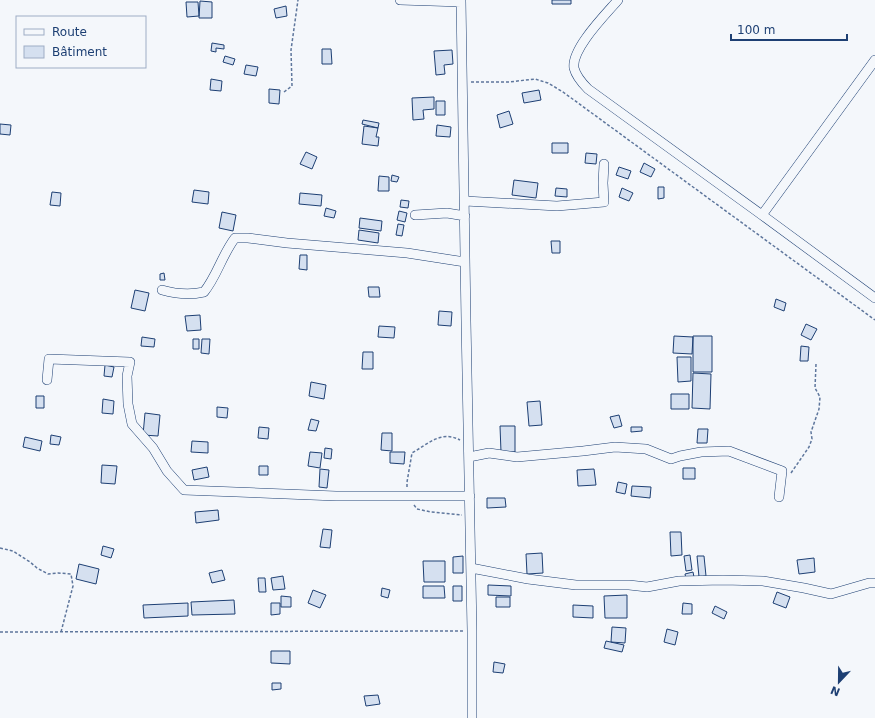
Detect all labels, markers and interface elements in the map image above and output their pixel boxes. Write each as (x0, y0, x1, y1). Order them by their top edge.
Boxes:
legend (16, 16, 146, 68)
scale bar (731, 16, 847, 42)
text: 100 m (737, 23, 775, 37)
text: Route (52, 25, 87, 39)
text: Bâtiment (52, 45, 107, 59)
north arrow (819, 662, 859, 702)
text: N (829, 683, 842, 699)

